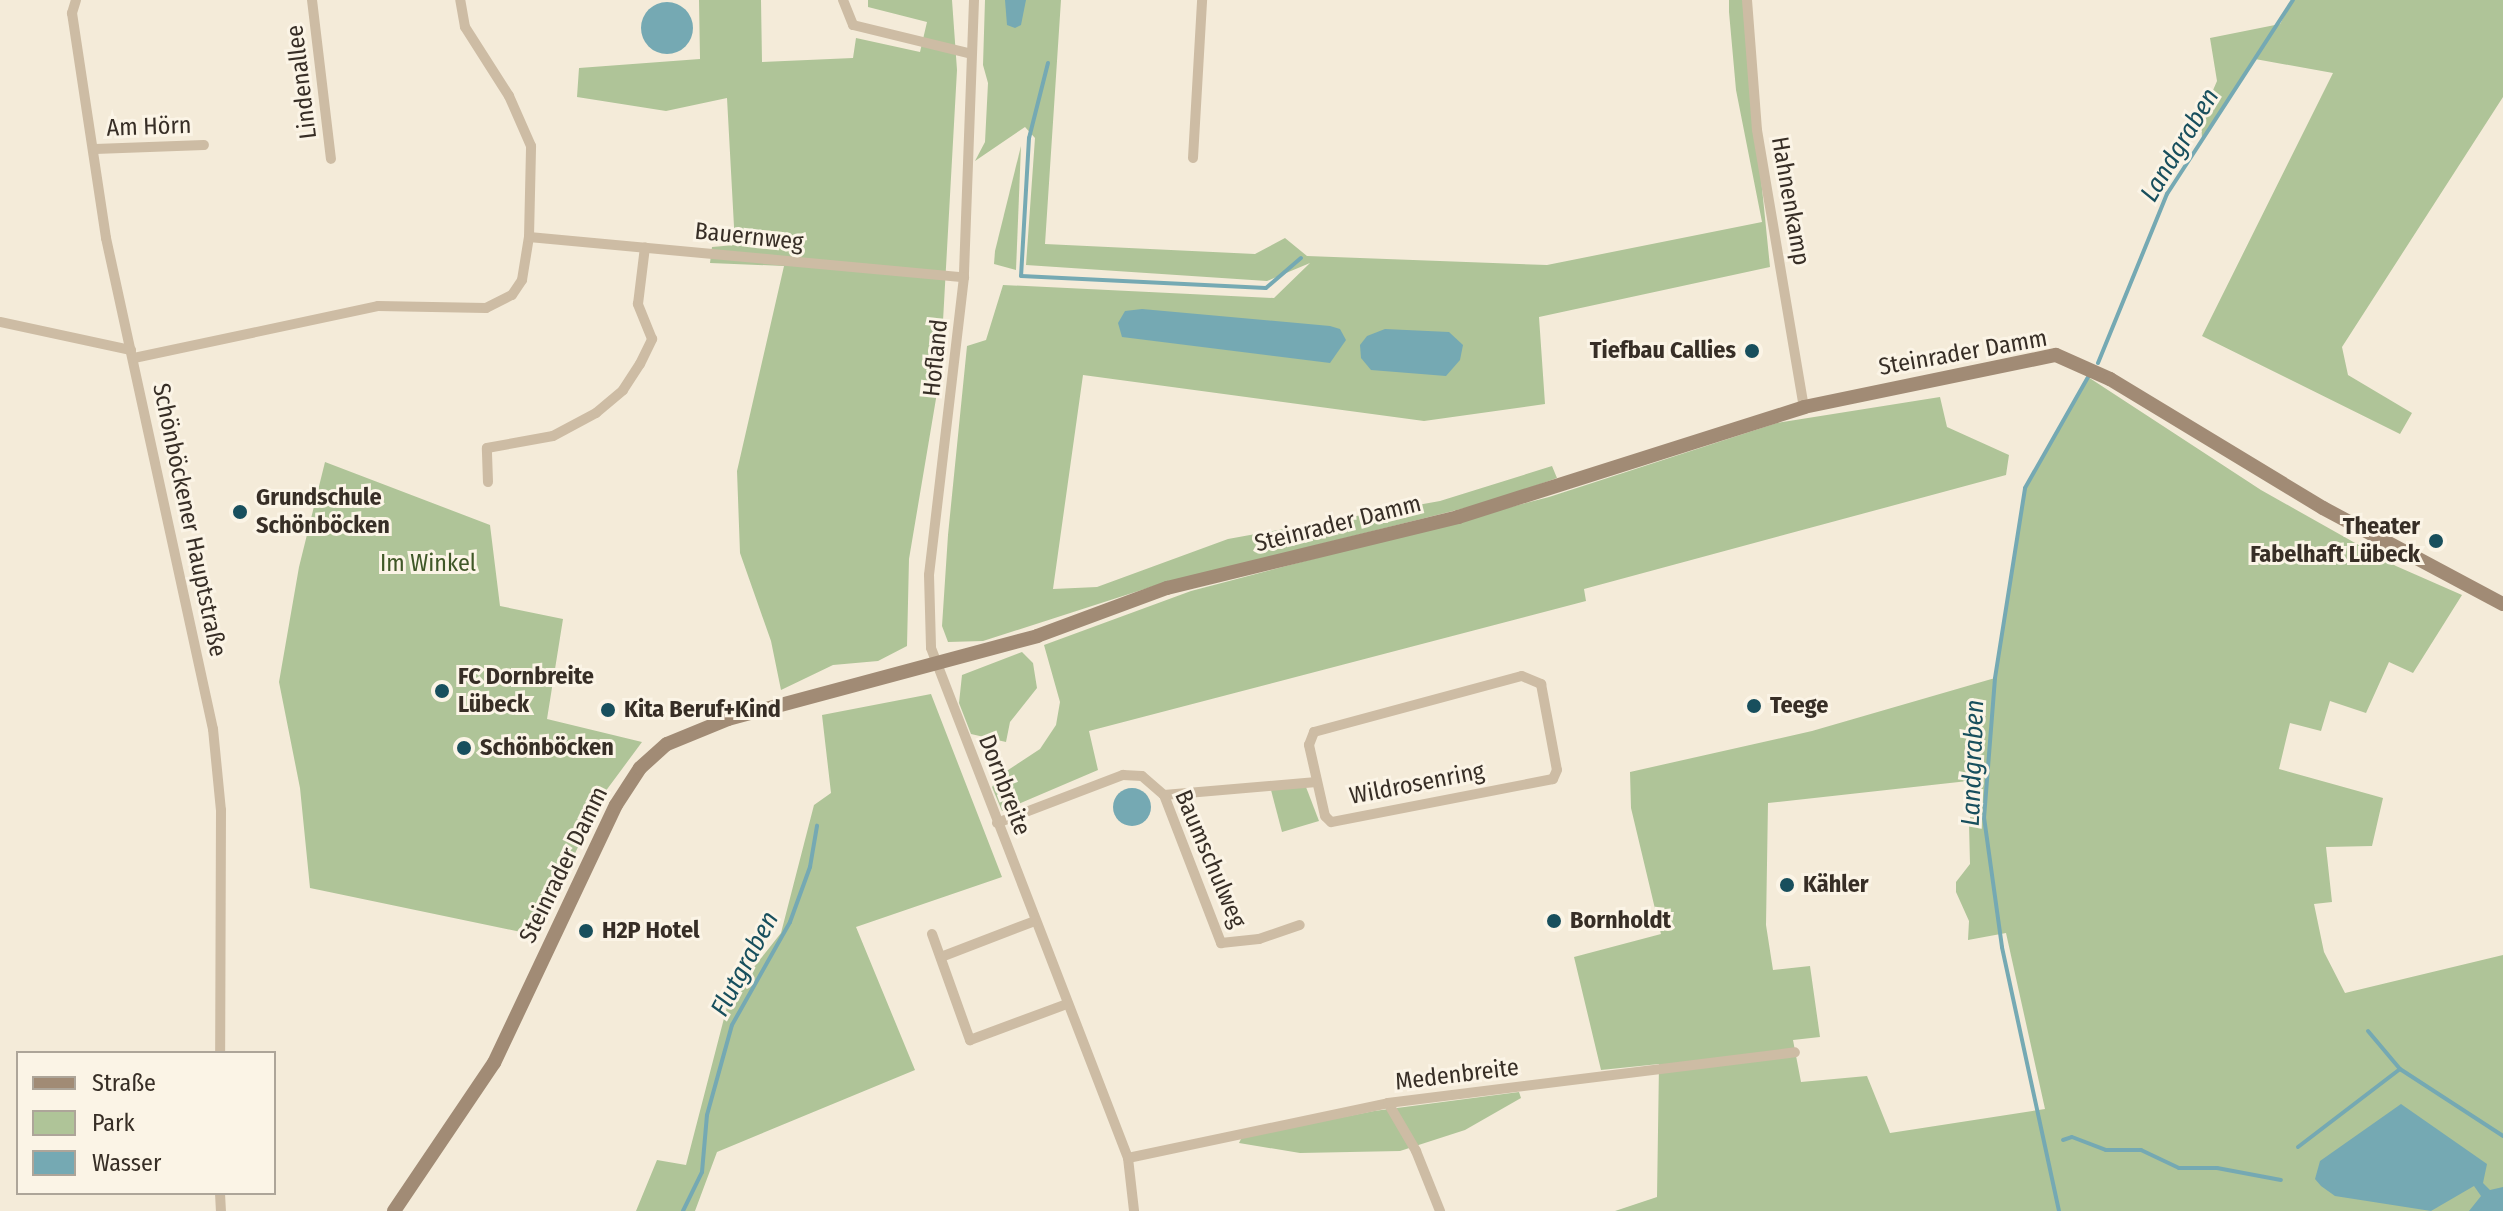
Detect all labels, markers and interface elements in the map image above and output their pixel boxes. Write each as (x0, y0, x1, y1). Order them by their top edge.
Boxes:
street label: Lindenallee (281, 23, 323, 141)
water label: Landgraben (2134, 83, 2226, 207)
street label: Am Hörn (106, 111, 192, 143)
street label: Hahnenkamp (1765, 135, 1815, 267)
street label: Bauernweg (693, 217, 805, 257)
street label: Hofland (918, 318, 954, 398)
street label: Steinrader Damm (1877, 324, 2049, 382)
place label: Tiefbau Callies (1590, 337, 1736, 365)
marker: Tiefbau Callies (1743, 342, 1761, 360)
street label: Schönböckener Hauptstraße (146, 381, 232, 659)
place label: Grundschule Schönböcken (256, 484, 390, 540)
street label: Steinrader Damm (1252, 489, 1424, 559)
marker: Grundschule Schönböcken (231, 503, 249, 521)
place label: Theater Fabelhaft Lübeck (2250, 513, 2420, 569)
marker: Theater Fabelhaft Lübeck (2427, 532, 2445, 550)
park label: Im Winkel (380, 550, 476, 578)
place label: FC Dornbreite Lübeck (458, 663, 594, 719)
marker: FC Dornbreite Lübeck (433, 682, 451, 700)
place label: Teege (1770, 692, 1828, 720)
place label: Kita Beruf+Kind (624, 696, 781, 724)
marker: Teege (1745, 697, 1763, 715)
water label: Landgraben (1955, 699, 1991, 827)
marker: Kita Beruf+Kind (599, 701, 617, 719)
street label: Dornbreite (972, 731, 1036, 839)
place label: Schönböcken (480, 734, 614, 762)
marker: Schönböcken (455, 739, 473, 757)
street label: Wildrosenring (1347, 757, 1487, 811)
street label: Steinrader Damm (514, 782, 614, 948)
street label: Baumschulweg (1168, 786, 1252, 932)
place label: Kähler (1803, 871, 1869, 899)
marker: Kähler (1778, 876, 1796, 894)
water label: Flutgraben (704, 906, 786, 1022)
place label: Bornholdt (1570, 907, 1671, 935)
marker: Bornholdt (1545, 912, 1563, 930)
place label: H2P Hotel (602, 917, 700, 945)
marker: H2P Hotel (577, 922, 595, 940)
legend (16, 1051, 276, 1195)
street label: Medenbreite (1394, 1053, 1520, 1097)
text: Straße (92, 1069, 156, 1097)
text: Park (92, 1109, 135, 1137)
text: Wasser (92, 1149, 161, 1177)

